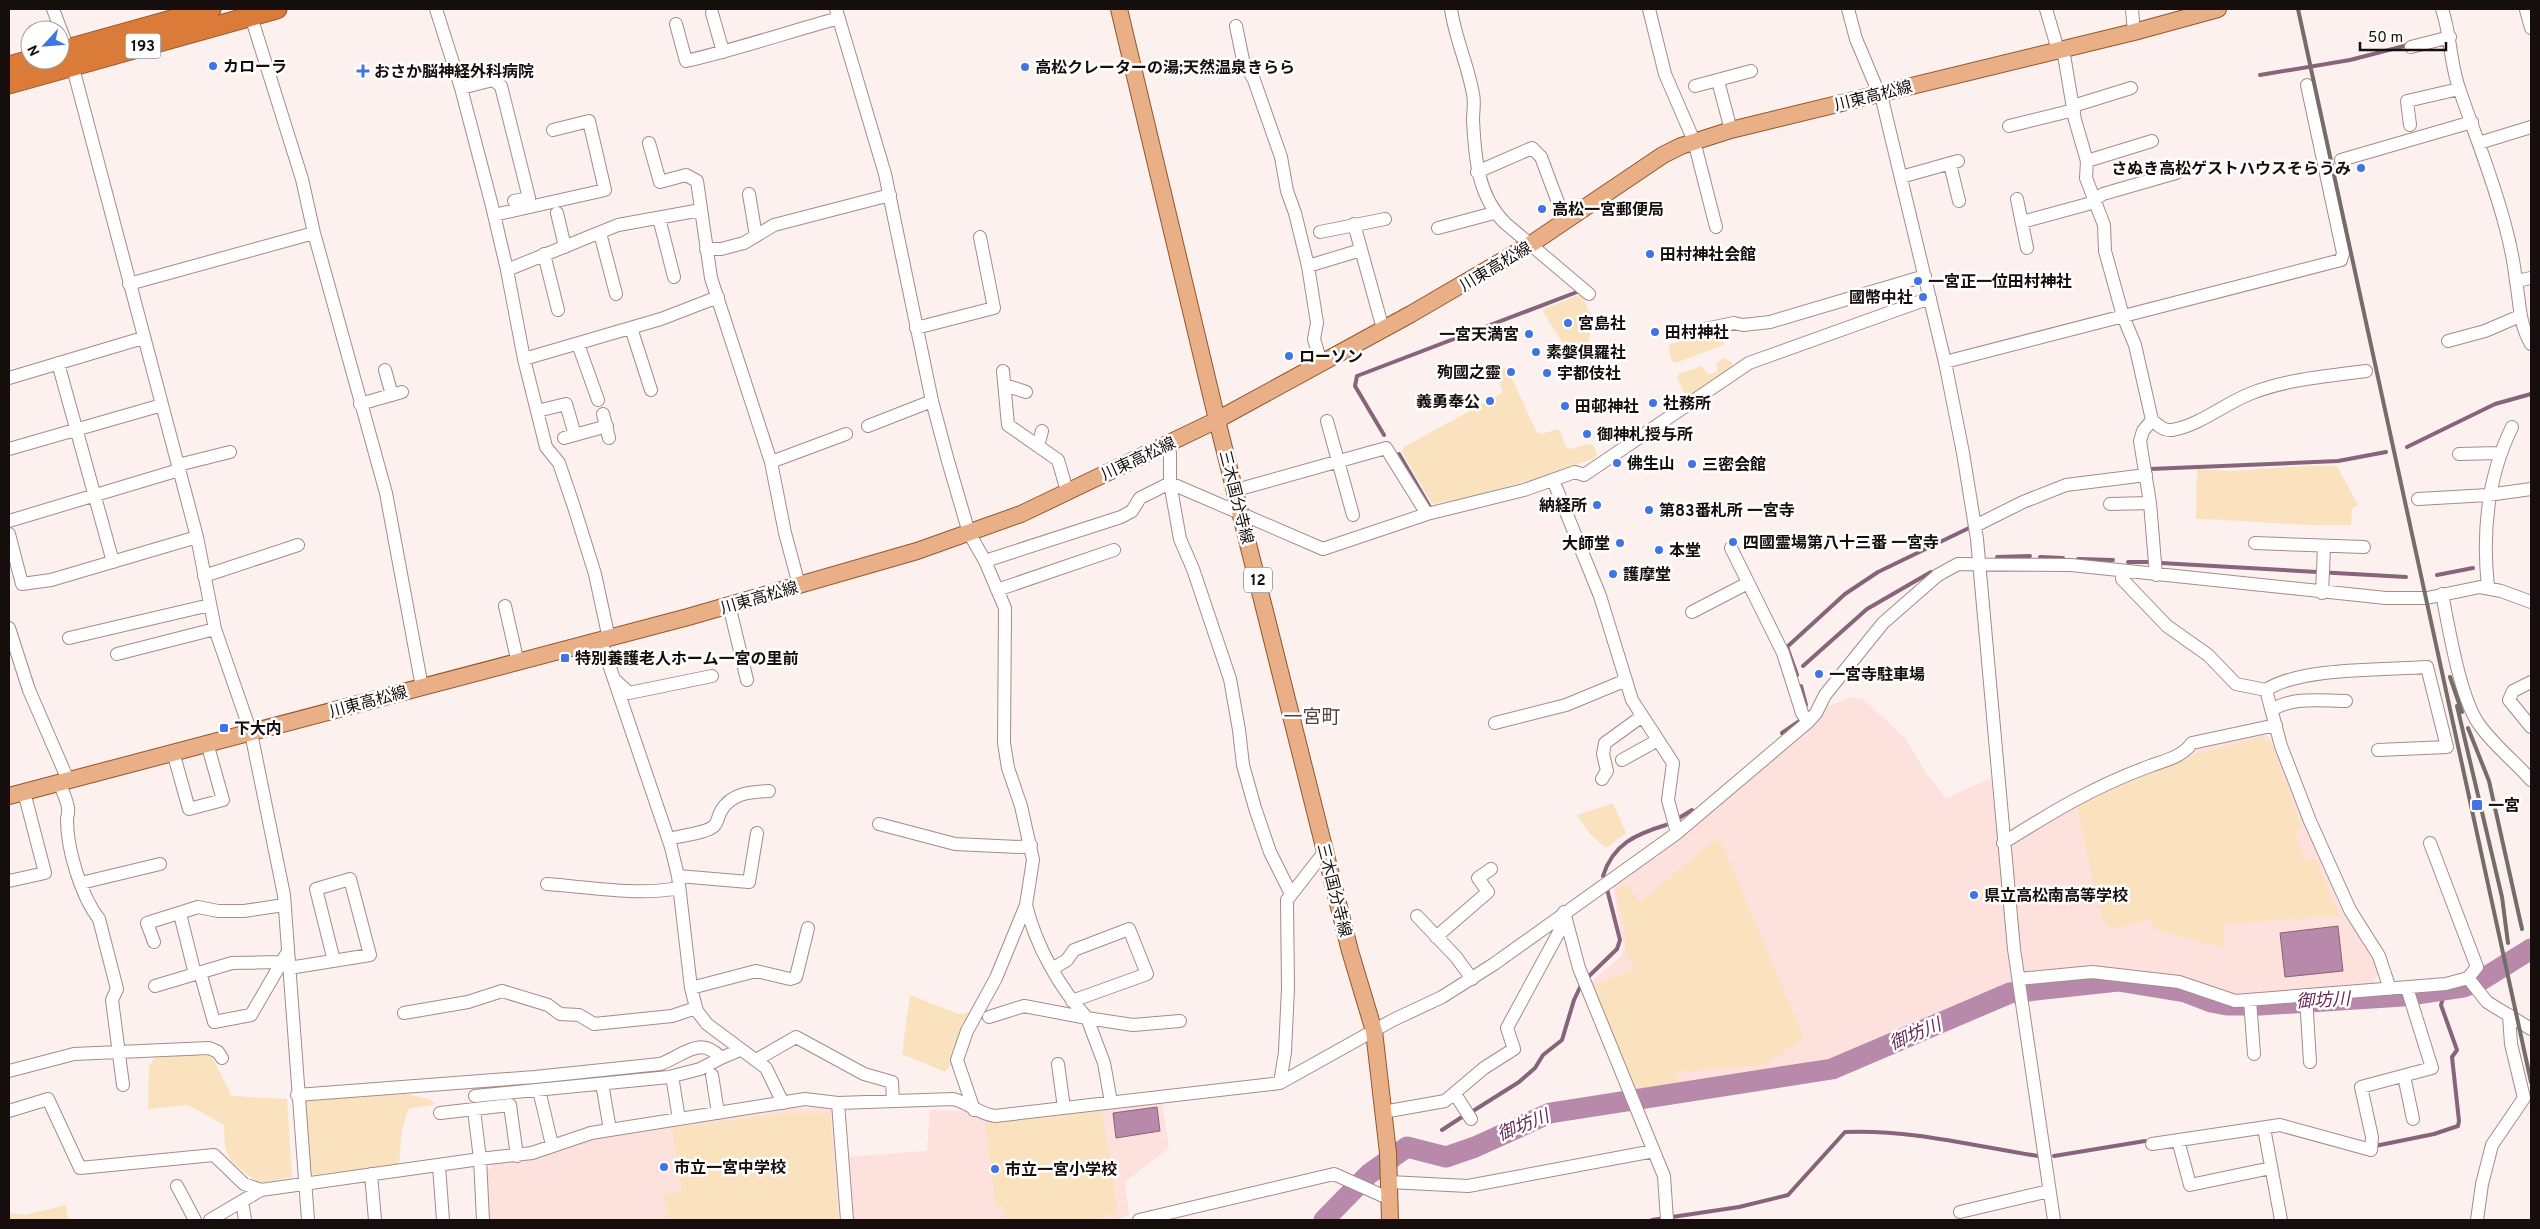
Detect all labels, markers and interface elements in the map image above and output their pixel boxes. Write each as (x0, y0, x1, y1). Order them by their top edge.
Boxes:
north arrow (20, 20, 70, 70)
scale bar (2360, 20, 2446, 52)
text: 50 m (2368, 29, 2403, 48)
road number: 193 (126, 34, 160, 58)
text: N (25, 42, 45, 58)
place label: カローラ (223, 58, 287, 78)
place label: 高松クレーターの湯;天然温泉きらら (1035, 58, 1295, 79)
marker: カローラ (207, 60, 219, 72)
marker: 高松クレーターの湯;天然温泉きらら (1019, 61, 1031, 73)
place label: おさか脳神経外科病院 (374, 62, 534, 83)
marker: おさか脳神経外科病院 (356, 64, 370, 78)
street label: 川東高松線 (1832, 78, 1915, 116)
place label: さぬき高松ゲストハウスそらうみ (2111, 160, 2351, 180)
marker: さぬき高松ゲストハウスそらうみ (2355, 162, 2367, 174)
place label: 高松一宮郵便局 (1552, 201, 1664, 221)
marker: 高松一宮郵便局 (1536, 203, 1548, 215)
street label: 川東高松線 (1457, 239, 1535, 297)
place label: 田村神社会館 (1660, 245, 1756, 266)
marker: 田村神社会館 (1644, 248, 1656, 260)
place label: 一宮正一位田村神社 (1928, 272, 2072, 293)
marker: 一宮正一位田村神社 (1912, 275, 1924, 287)
place label: 國幣中社 (1849, 288, 1913, 309)
marker: 國幣中社 (1917, 291, 1929, 303)
place label: 宮島社 (1578, 314, 1626, 335)
marker: 宮島社 (1562, 317, 1574, 329)
place label: 田村神社 (1665, 323, 1729, 344)
place label: 一宮天満宮 (1439, 326, 1519, 346)
marker: 田村神社 (1649, 326, 1661, 338)
marker: 一宮天満宮 (1523, 328, 1535, 340)
place label: 素媻倶羅社 (1546, 343, 1626, 364)
marker: 素媻倶羅社 (1530, 346, 1542, 358)
place label: ローソン (1299, 348, 1363, 368)
marker: ローソン (1283, 350, 1295, 362)
place label: 殉國之靈 (1437, 364, 1501, 384)
place label: 宇都伎社 (1557, 364, 1621, 385)
marker: 殉國之靈 (1505, 366, 1517, 378)
marker: 宇都伎社 (1541, 367, 1553, 379)
place label: 義勇奉公 (1416, 393, 1480, 413)
place label: 社務所 (1663, 394, 1711, 415)
marker: 義勇奉公 (1484, 395, 1496, 407)
place label: 田邨神社 (1575, 397, 1639, 418)
marker: 社務所 (1647, 397, 1659, 409)
marker: 田邨神社 (1559, 400, 1571, 412)
place label: 御神札授与所 (1597, 425, 1693, 446)
marker: 御神札授与所 (1581, 428, 1593, 440)
street label: 川東高松線 (1098, 434, 1179, 486)
street label: 三木国分寺線 (1214, 448, 1256, 546)
place label: 佛生山 (1627, 454, 1675, 475)
place label: 三密会館 (1702, 456, 1766, 476)
marker: 佛生山 (1611, 457, 1623, 469)
marker: 三密会館 (1686, 458, 1698, 470)
place label: 納経所 (1539, 497, 1587, 517)
marker: 納経所 (1591, 499, 1603, 511)
place label: 第83番札所 一宮寺 (1659, 502, 1795, 522)
marker: 第83番札所 一宮寺 (1643, 504, 1655, 516)
place label: 四國霊場第八十三番 一宮寺 (1743, 534, 1939, 554)
place label: 大師堂 (1562, 535, 1610, 555)
marker: 四國霊場第八十三番 一宮寺 (1727, 536, 1739, 548)
marker: 大師堂 (1614, 537, 1626, 549)
place label: 本堂 (1669, 542, 1701, 562)
marker: 本堂 (1653, 544, 1665, 556)
place label: 護摩堂 (1623, 566, 1671, 586)
road number: 12 (1244, 568, 1272, 592)
marker: 護摩堂 (1607, 568, 1619, 580)
street label: 川東高松線 (718, 578, 801, 620)
place label: 特別養護老人ホーム一宮の里前 (575, 650, 799, 670)
marker: 特別養護老人ホーム一宮の里前 (559, 652, 571, 664)
place label: 一宮寺駐車場 (1829, 666, 1925, 686)
marker: 一宮寺駐車場 (1813, 668, 1825, 680)
street label: 川東高松線 (327, 683, 410, 723)
district label: 一宮町 (1283, 706, 1341, 730)
place label: 下大内 (234, 720, 282, 740)
marker: 下大内 (218, 722, 230, 734)
place label: 一宮 (2488, 797, 2520, 817)
marker: 一宮 (2470, 798, 2484, 812)
street label: 三木国分寺線 (1312, 841, 1354, 939)
place label: 県立高松南高等学校 (1984, 887, 2128, 907)
marker: 県立高松南高等学校 (1968, 889, 1980, 901)
water label: 御坊川 (2296, 988, 2353, 1014)
water label: 御坊川 (1886, 1013, 1947, 1057)
water label: 御坊川 (1494, 1105, 1555, 1147)
place label: 市立一宮中学校 (674, 1159, 786, 1179)
marker: 市立一宮中学校 (658, 1161, 670, 1173)
place label: 市立一宮小学校 (1005, 1161, 1117, 1181)
marker: 市立一宮小学校 (989, 1163, 1001, 1175)

